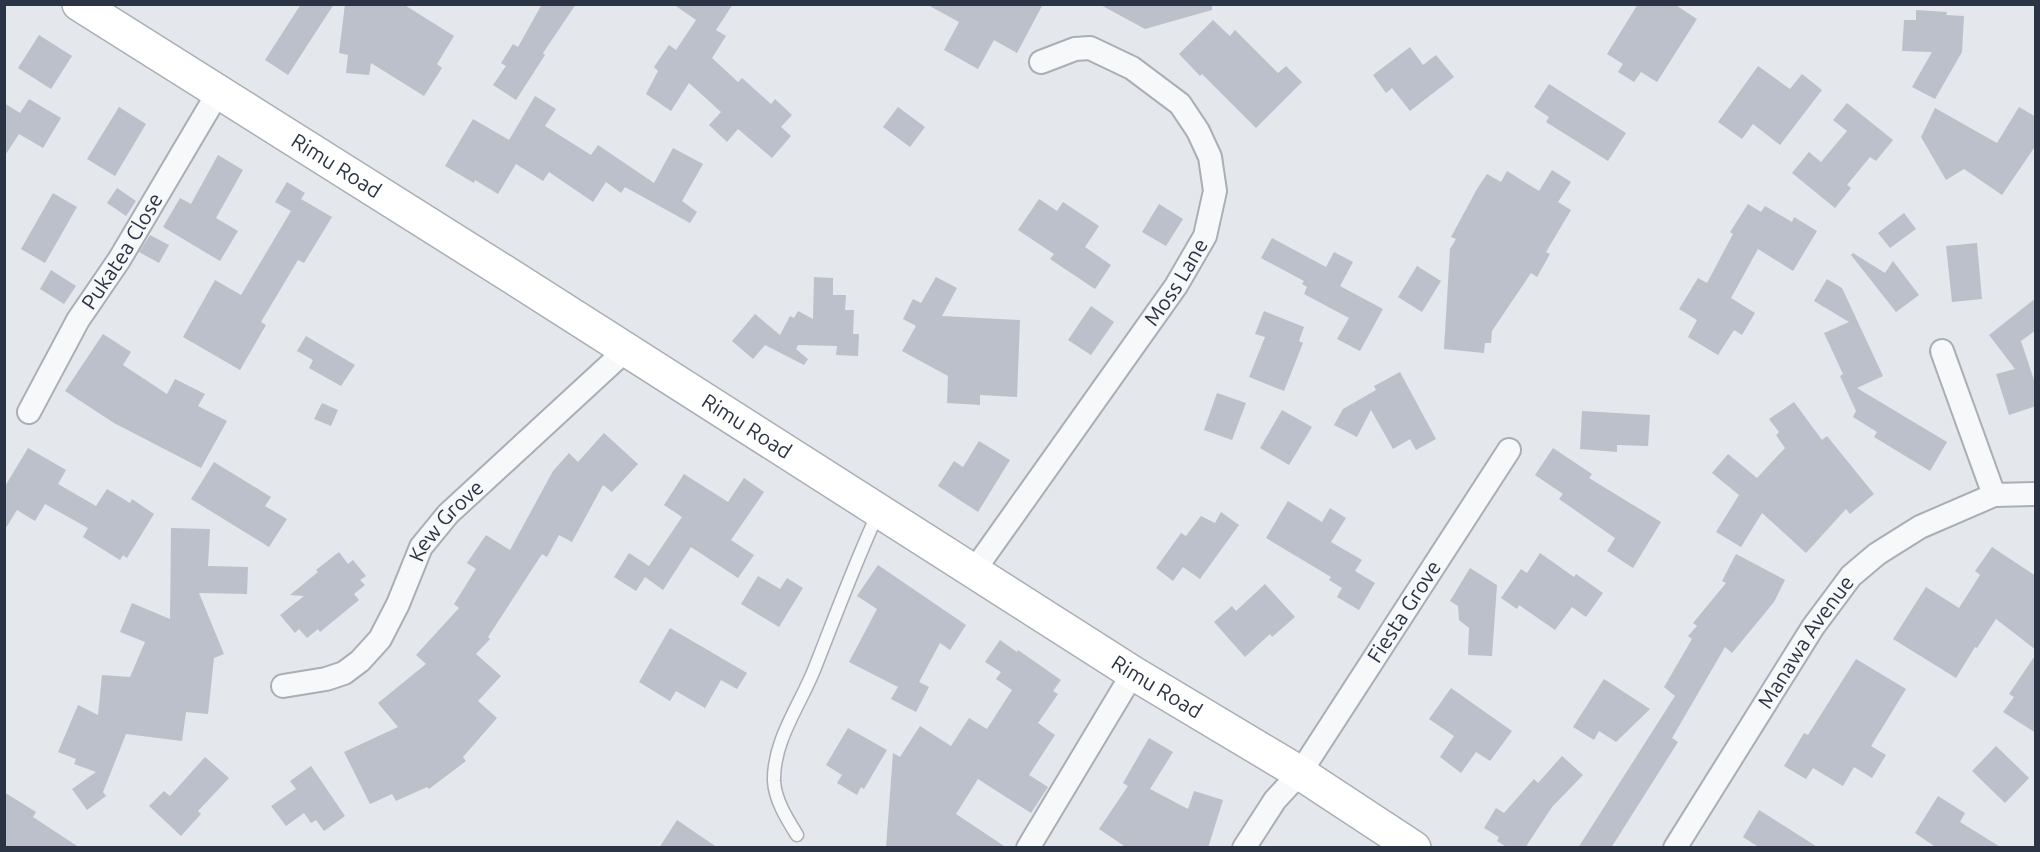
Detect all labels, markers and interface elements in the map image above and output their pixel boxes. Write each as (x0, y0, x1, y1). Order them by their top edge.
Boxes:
street label: Rimu Road (287, 128, 386, 202)
street label: Pukatea Close (76, 188, 167, 314)
street label: Moss Lane (1139, 234, 1212, 330)
street label: Rimu Road (698, 388, 796, 463)
street label: Kew Grove (403, 475, 488, 565)
street label: Fiesta Grove (1362, 556, 1445, 667)
street label: Manawa Avenue (1752, 571, 1858, 712)
street label: Rimu Road (1108, 650, 1207, 723)

